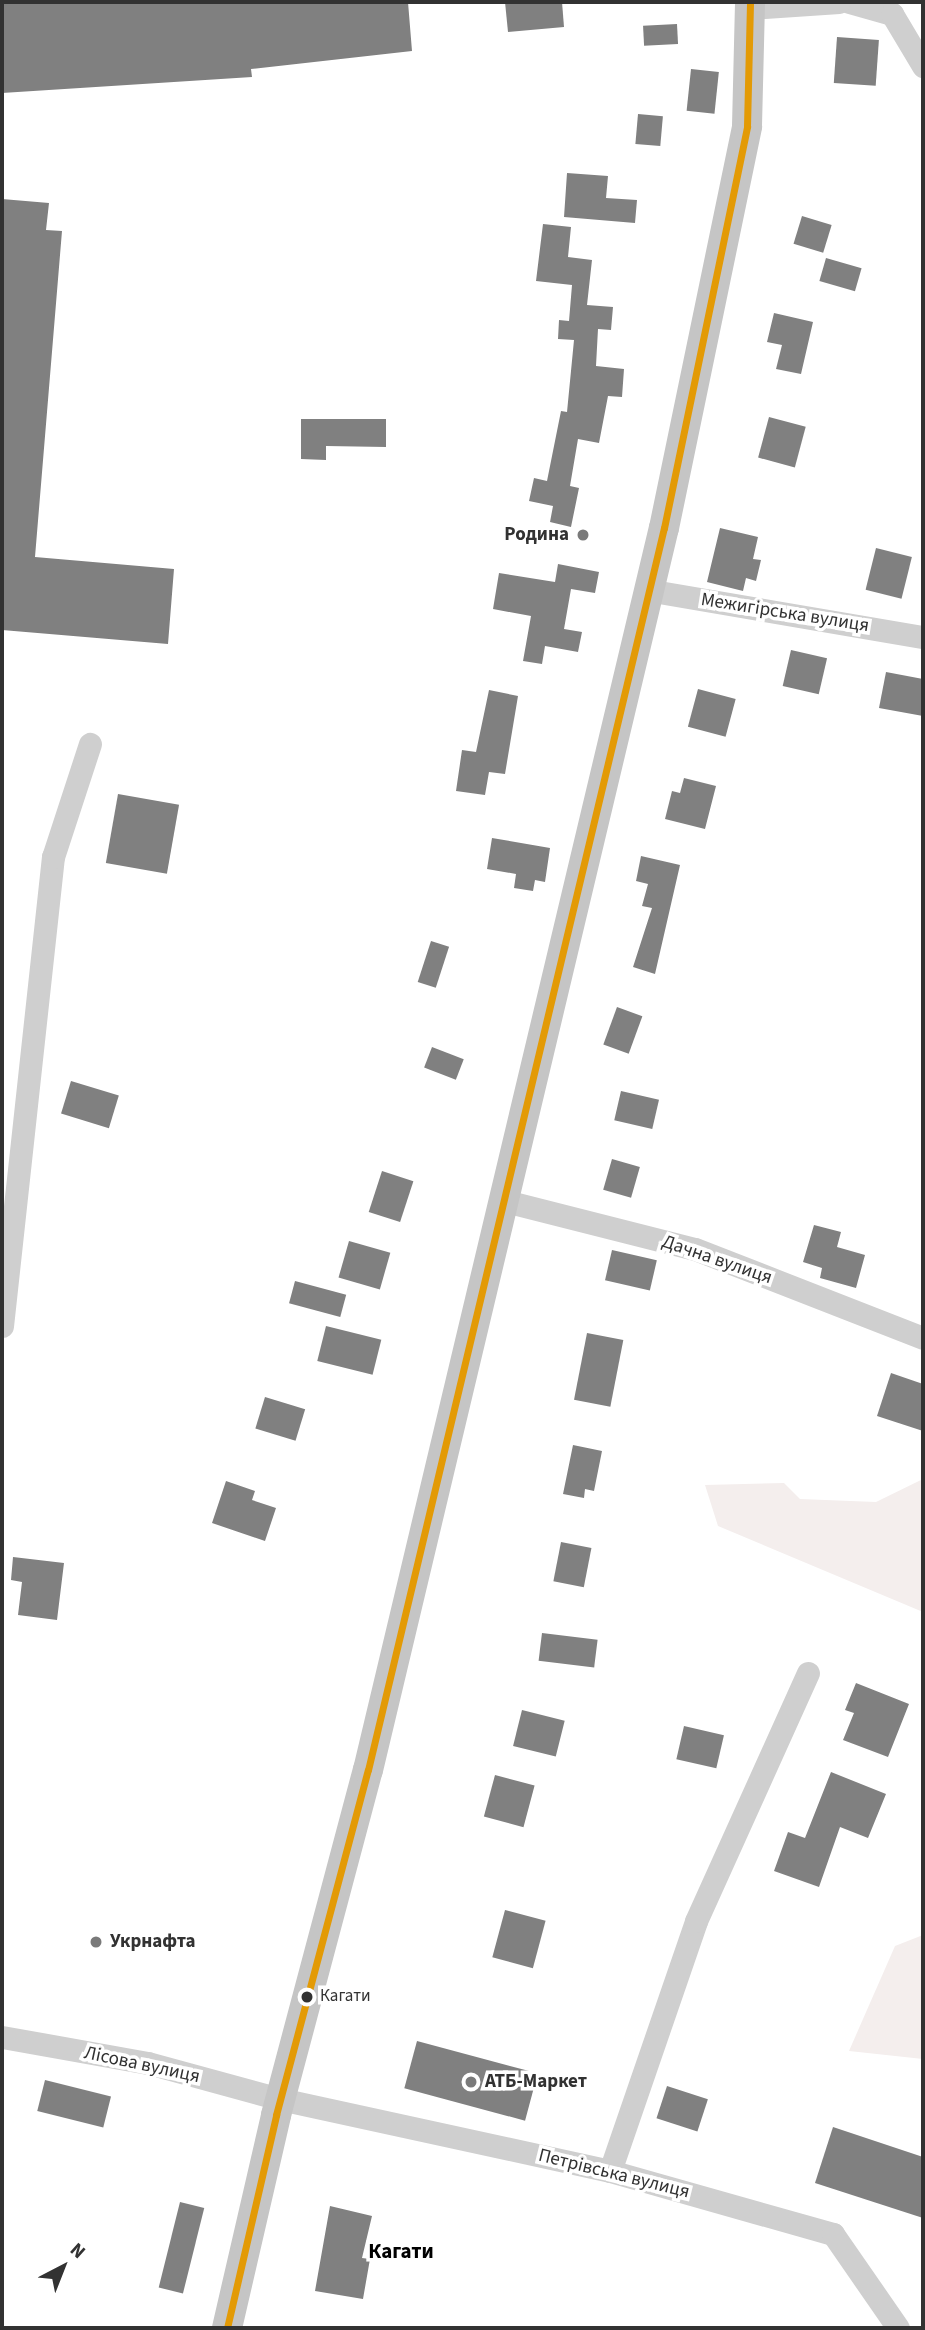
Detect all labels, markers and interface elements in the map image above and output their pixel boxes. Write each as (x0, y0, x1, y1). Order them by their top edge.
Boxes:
place label: Родина (504, 524, 569, 546)
marker: Родина (575, 527, 591, 543)
street label: Межигірська вулиця (699, 588, 871, 638)
street label: Дачна вулиця (659, 1230, 775, 1290)
place label: Укрнафта (110, 1931, 196, 1953)
marker: Укрнафта (88, 1934, 104, 1950)
place label: Кагати (320, 1987, 371, 2007)
marker: Кагати (300, 1990, 314, 2004)
street label: Лісова вулиця (82, 2042, 202, 2088)
place label: АТБ-Маркет (485, 2071, 587, 2093)
marker: АТБ-Маркет (463, 2074, 479, 2090)
street label: Петрівська вулиця (536, 2144, 692, 2204)
north arrow (28, 2232, 98, 2302)
text: N (64, 2237, 91, 2265)
district label: Кагати (368, 2238, 434, 2264)

